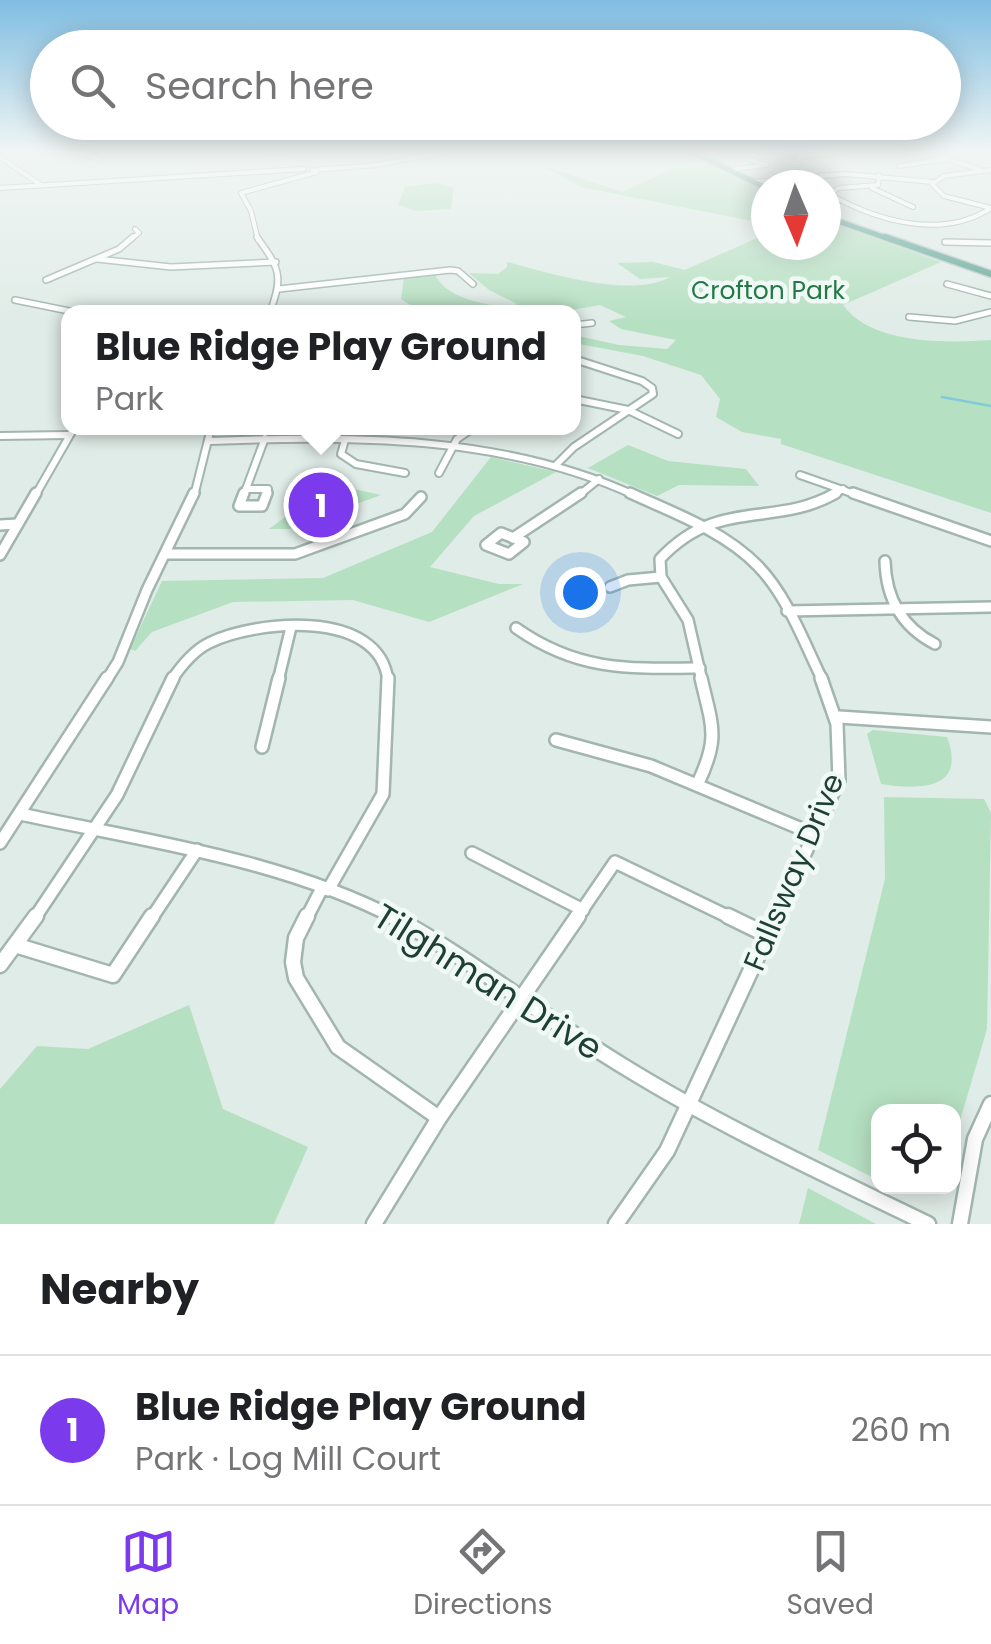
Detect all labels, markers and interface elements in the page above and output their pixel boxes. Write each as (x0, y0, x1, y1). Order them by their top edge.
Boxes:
search box (30, 30, 961, 140)
icon: search (65, 58, 120, 113)
text: Search here (145, 59, 374, 112)
north arrow (751, 170, 841, 260)
park label: Crofton Park (691, 273, 845, 308)
popup (61, 305, 581, 435)
text: Blue Ridge Play Ground (95, 320, 547, 373)
text: Park (95, 376, 164, 421)
pin: 1 (288, 468, 354, 542)
your location (555, 567, 606, 618)
street label: Fallsway Drive (733, 766, 855, 977)
street label: Tilghman Drive (364, 892, 612, 1072)
map controls (871, 1104, 961, 1194)
button: locate (871, 1104, 961, 1194)
text: Nearby (40, 1260, 199, 1319)
text: Blue Ridge Play Ground (135, 1380, 587, 1433)
text: 1 (66, 1407, 79, 1452)
text: 260 m (851, 1407, 951, 1452)
text: Park · Log Mill Court (135, 1436, 441, 1481)
tab: Map (117, 1524, 179, 1626)
tab: Directions (413, 1524, 552, 1626)
tab: Saved (787, 1524, 874, 1626)

